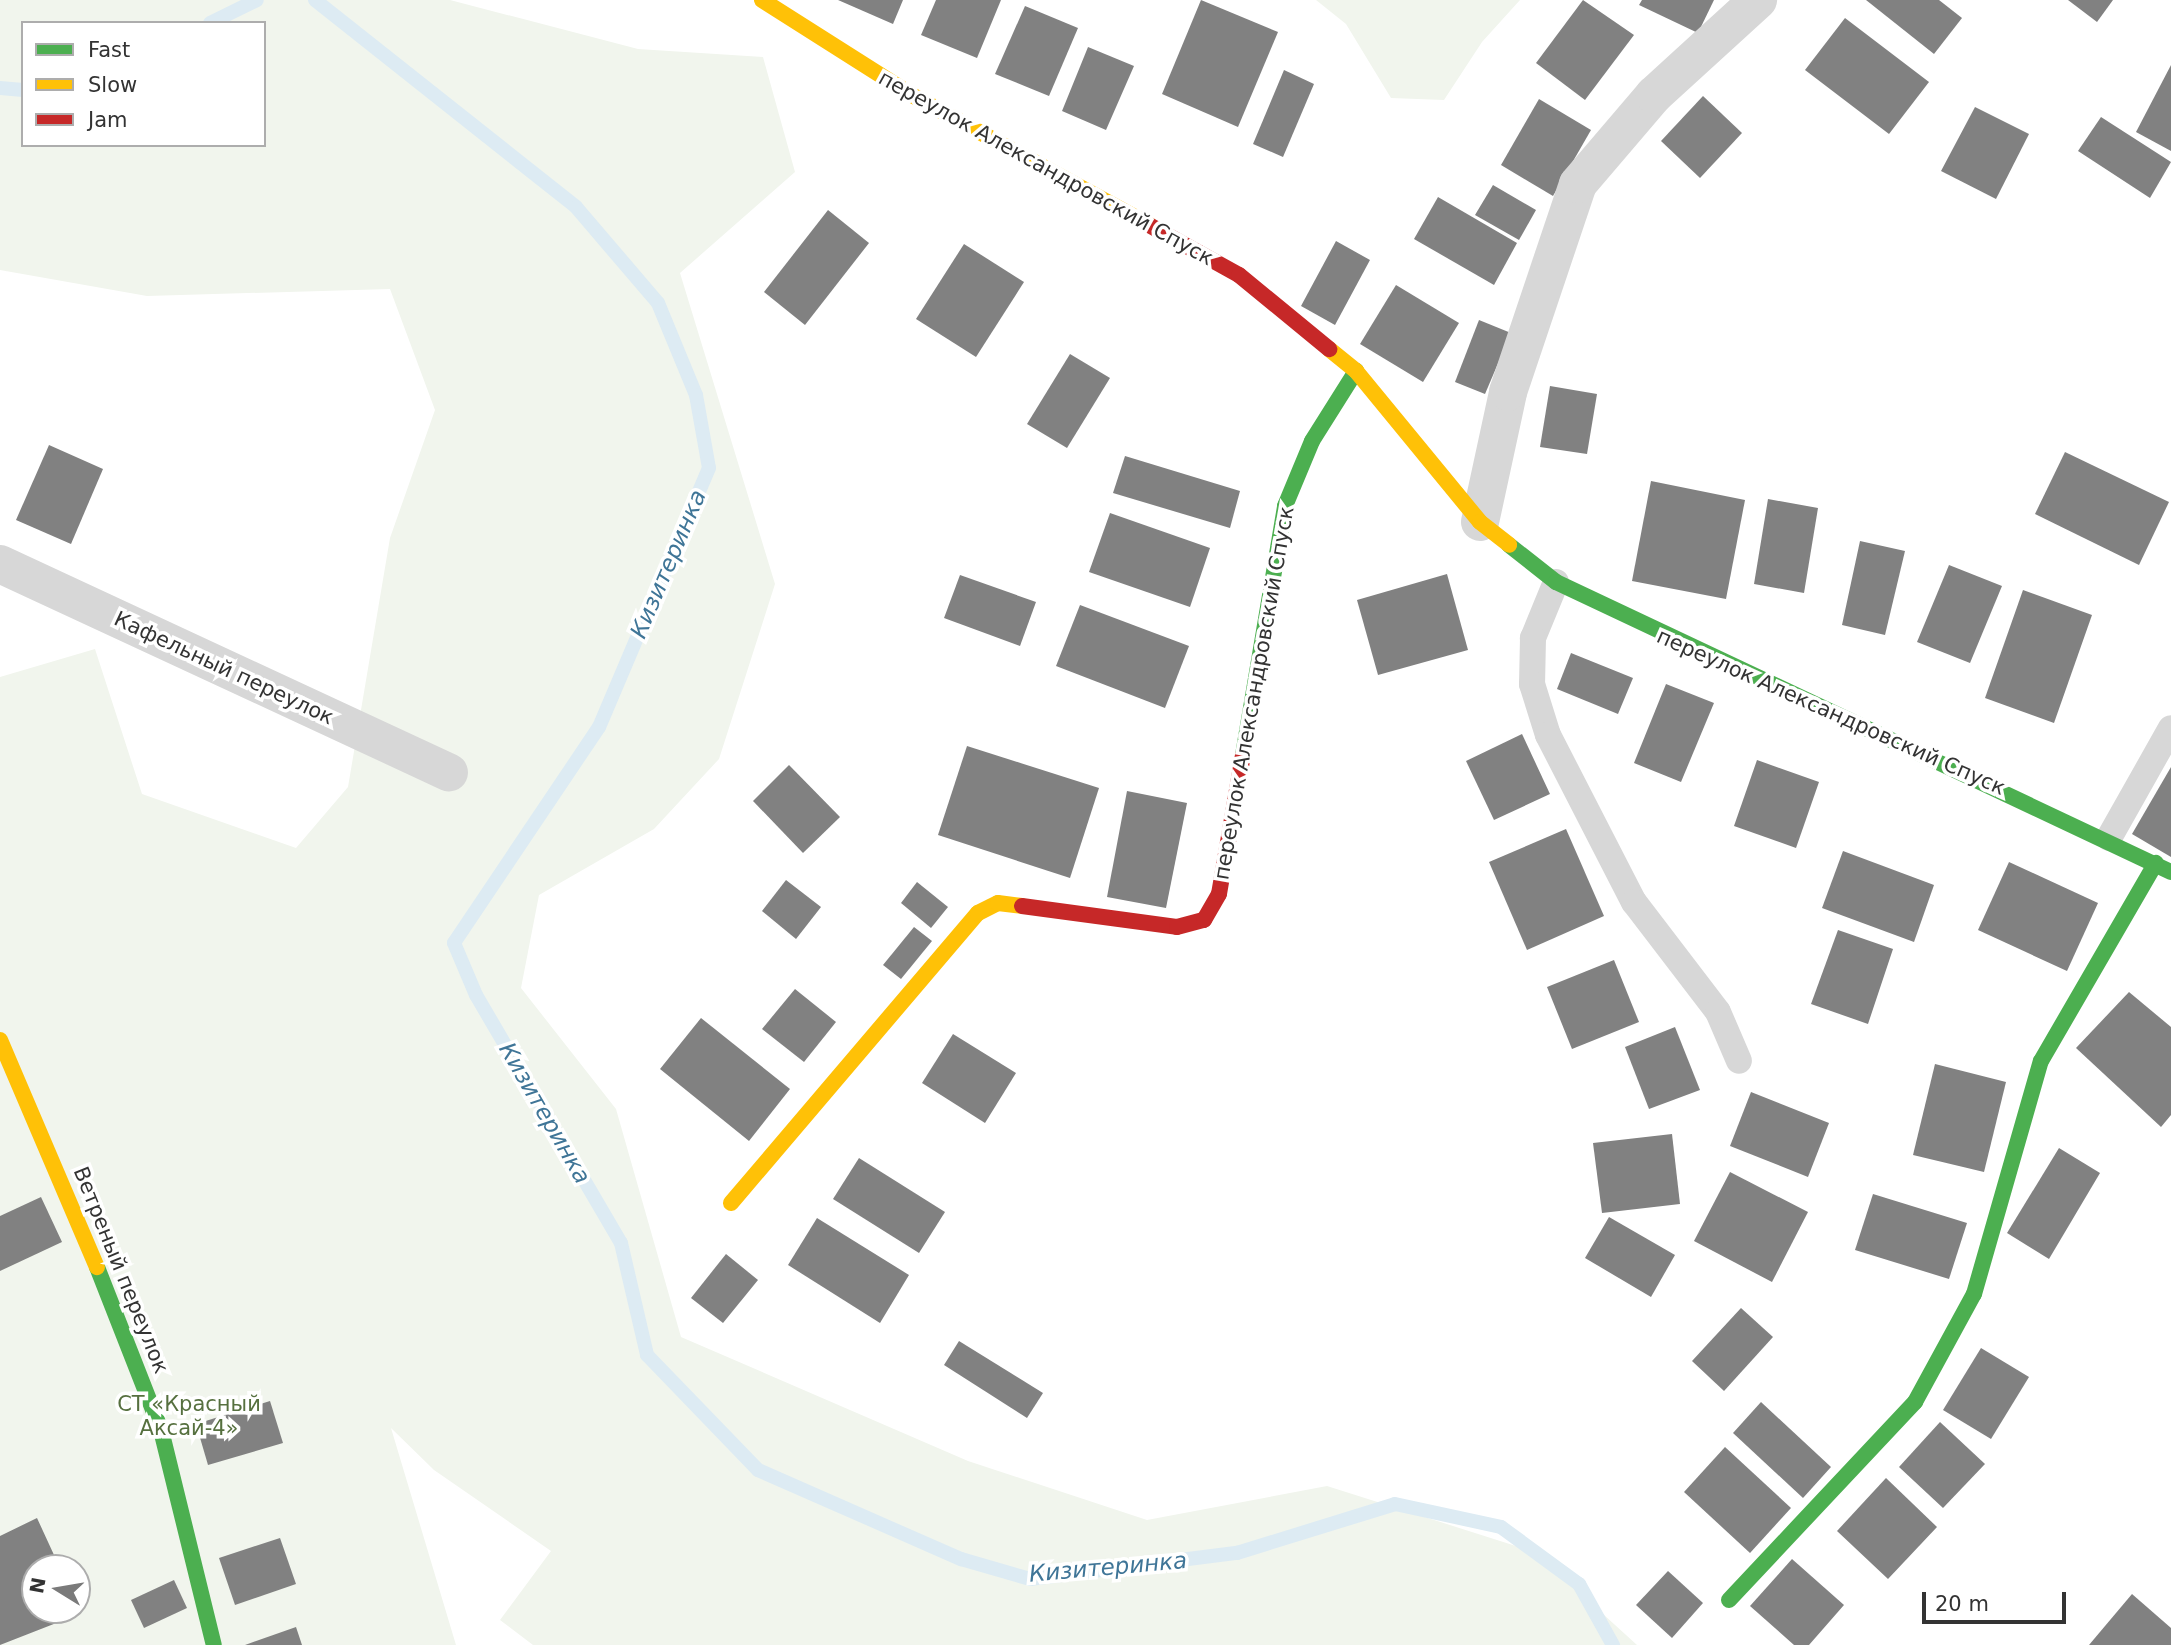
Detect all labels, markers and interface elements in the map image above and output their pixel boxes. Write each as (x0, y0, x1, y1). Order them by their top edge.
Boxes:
legend (21, 21, 266, 147)
text: Fast (88, 38, 130, 62)
street label: переулок Александровский Спуск (874, 65, 1218, 271)
text: Slow (88, 73, 137, 97)
text: Jam (88, 108, 128, 132)
water label: Кизитеринка (624, 486, 712, 642)
street label: переулок Александровский Спуск (1209, 504, 1299, 882)
street label: Кафельный переулок (110, 606, 338, 730)
street label: переулок Александровский Спуск (1653, 623, 2009, 801)
water label: Кизитеринка (493, 1037, 597, 1189)
street label: Ветреный переулок (68, 1163, 174, 1377)
park label: СТ «Красный Аксай-4» (117, 1391, 261, 1441)
water label: Кизитеринка (1028, 1546, 1188, 1588)
north arrow (21, 1554, 91, 1624)
text: N (25, 1575, 50, 1595)
scale bar (1926, 1578, 2070, 1622)
text: 20 m (1935, 1592, 1989, 1616)

